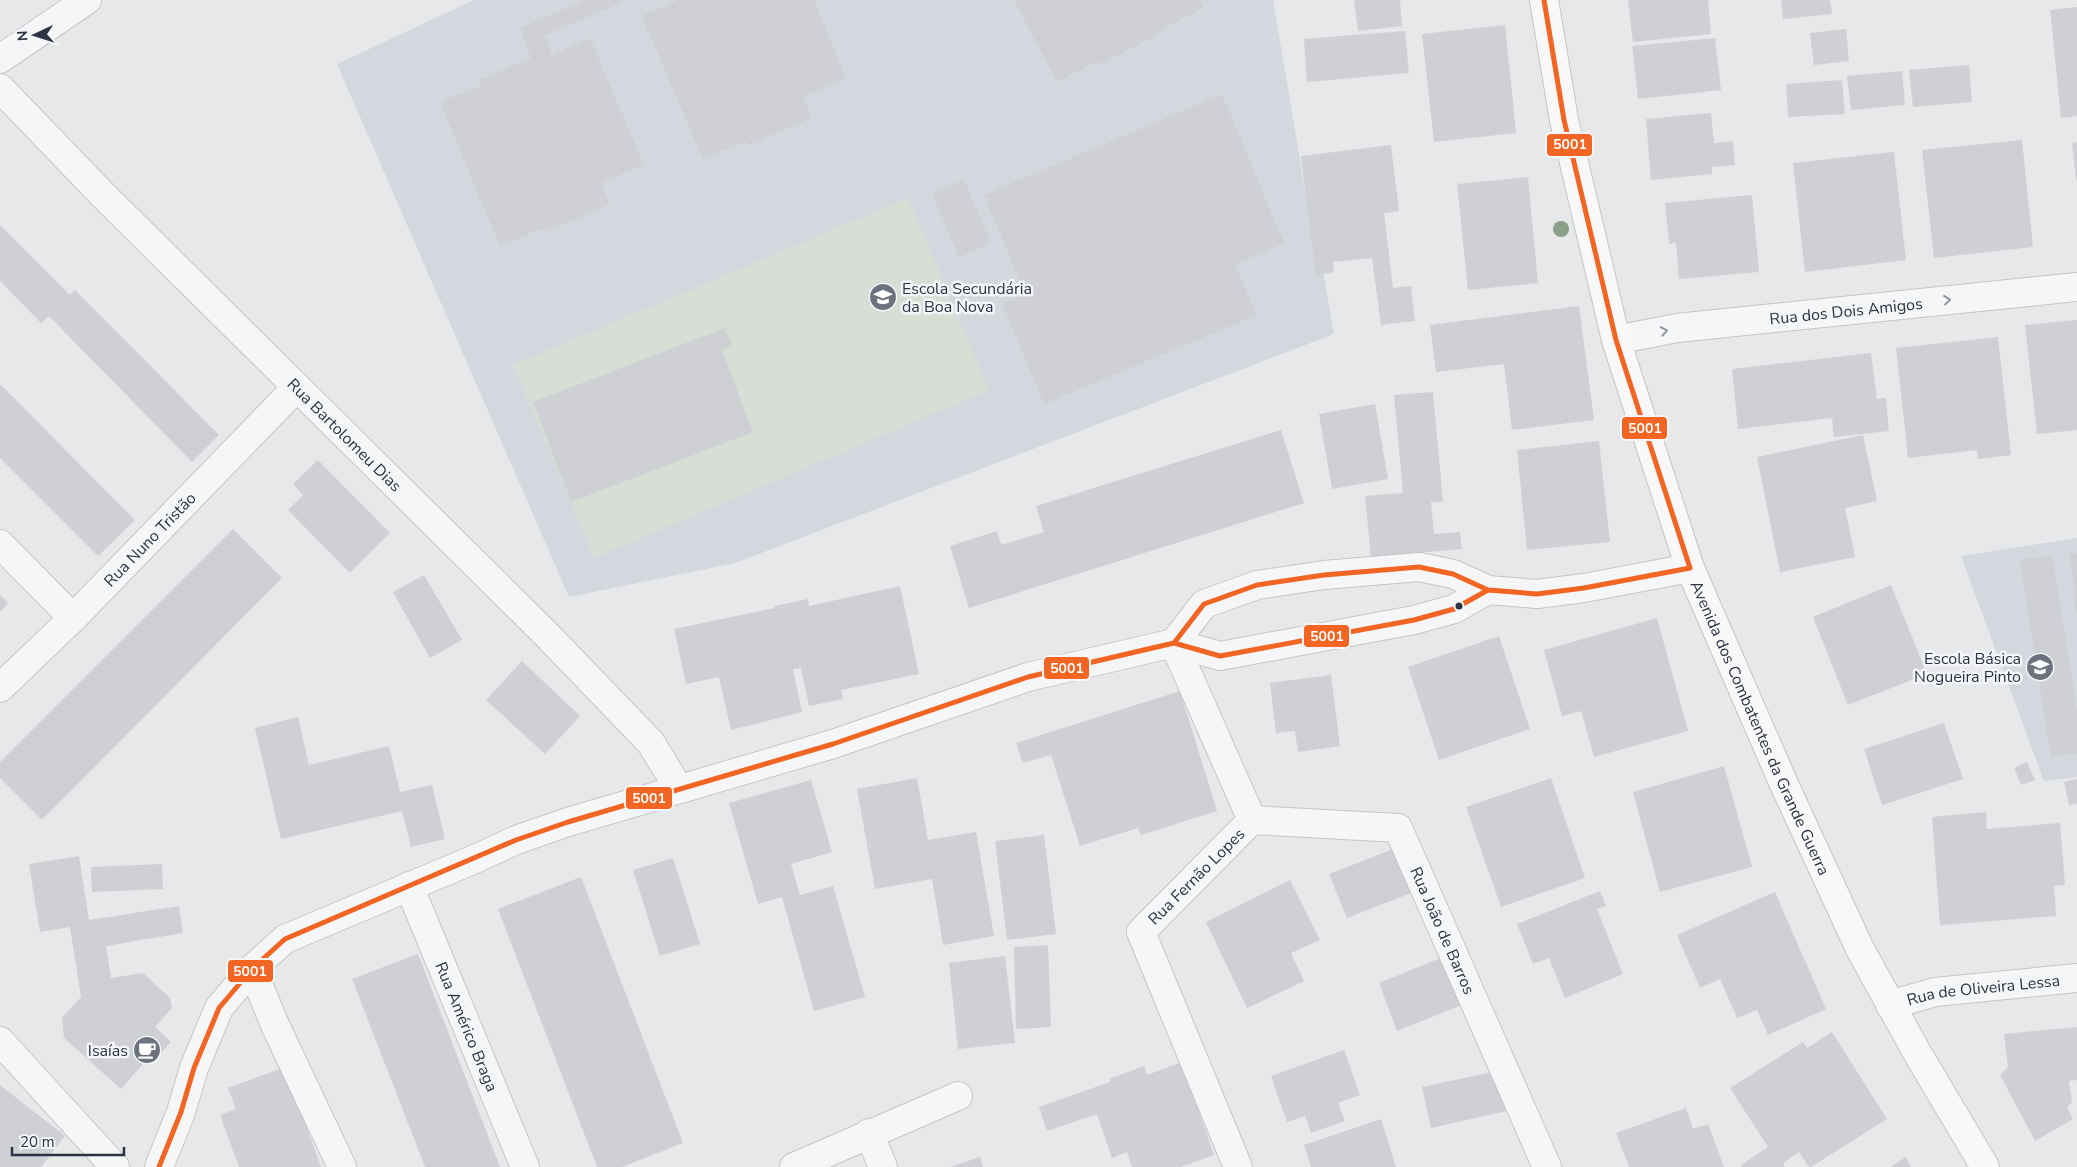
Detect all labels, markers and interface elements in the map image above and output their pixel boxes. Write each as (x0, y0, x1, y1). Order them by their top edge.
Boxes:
north arrow (10, 10, 60, 60)
text: N (13, 30, 32, 42)
line badge: 5001 (1546, 133, 1593, 157)
text: 5001 (1553, 135, 1587, 154)
place label: Escola Secundária da Boa Nova (902, 278, 1032, 318)
school or university icon: Escola Secundária da Boa Nova (868, 282, 898, 312)
street label: Rua dos Dois Amigos (1768, 293, 1924, 330)
one-way arrow (1944, 295, 1952, 306)
one-way arrow (1660, 326, 1668, 337)
street label: Rua Bartolomeu Dias (282, 374, 406, 497)
line badge: 5001 (1621, 416, 1668, 440)
text: 5001 (1628, 419, 1662, 438)
street label: Rua Nuno Tristão (99, 488, 201, 592)
street label: Avenida dos Combatentes da Grande Guerra (1685, 577, 1834, 879)
unlabelled marker (1454, 601, 1464, 611)
line badge: 5001 (1303, 624, 1350, 648)
text: 5001 (1310, 627, 1344, 646)
place label: Escola Básica Nogueira Pinto (1914, 648, 2021, 688)
school or university icon: Escola Básica Nogueira Pinto (2025, 652, 2055, 682)
line badge: 5001 (1043, 656, 1090, 680)
text: 5001 (1050, 659, 1084, 678)
line badge: 5001 (625, 786, 673, 810)
text: 5001 (632, 789, 666, 808)
street label: Rua Fernão Lopes (1143, 823, 1250, 930)
street label: Rua João de Barros (1404, 864, 1480, 998)
line badge: 5001 (227, 959, 274, 983)
street label: Rua Américo Braga (429, 959, 503, 1095)
text: 5001 (233, 962, 267, 981)
street label: Rua de Oliveira Lessa (1904, 970, 2061, 1012)
cafe icon: Isaías (132, 1035, 162, 1065)
place label: Isaías (88, 1040, 128, 1062)
scale bar (12, 1124, 125, 1156)
text: 20 m (20, 1132, 55, 1152)

